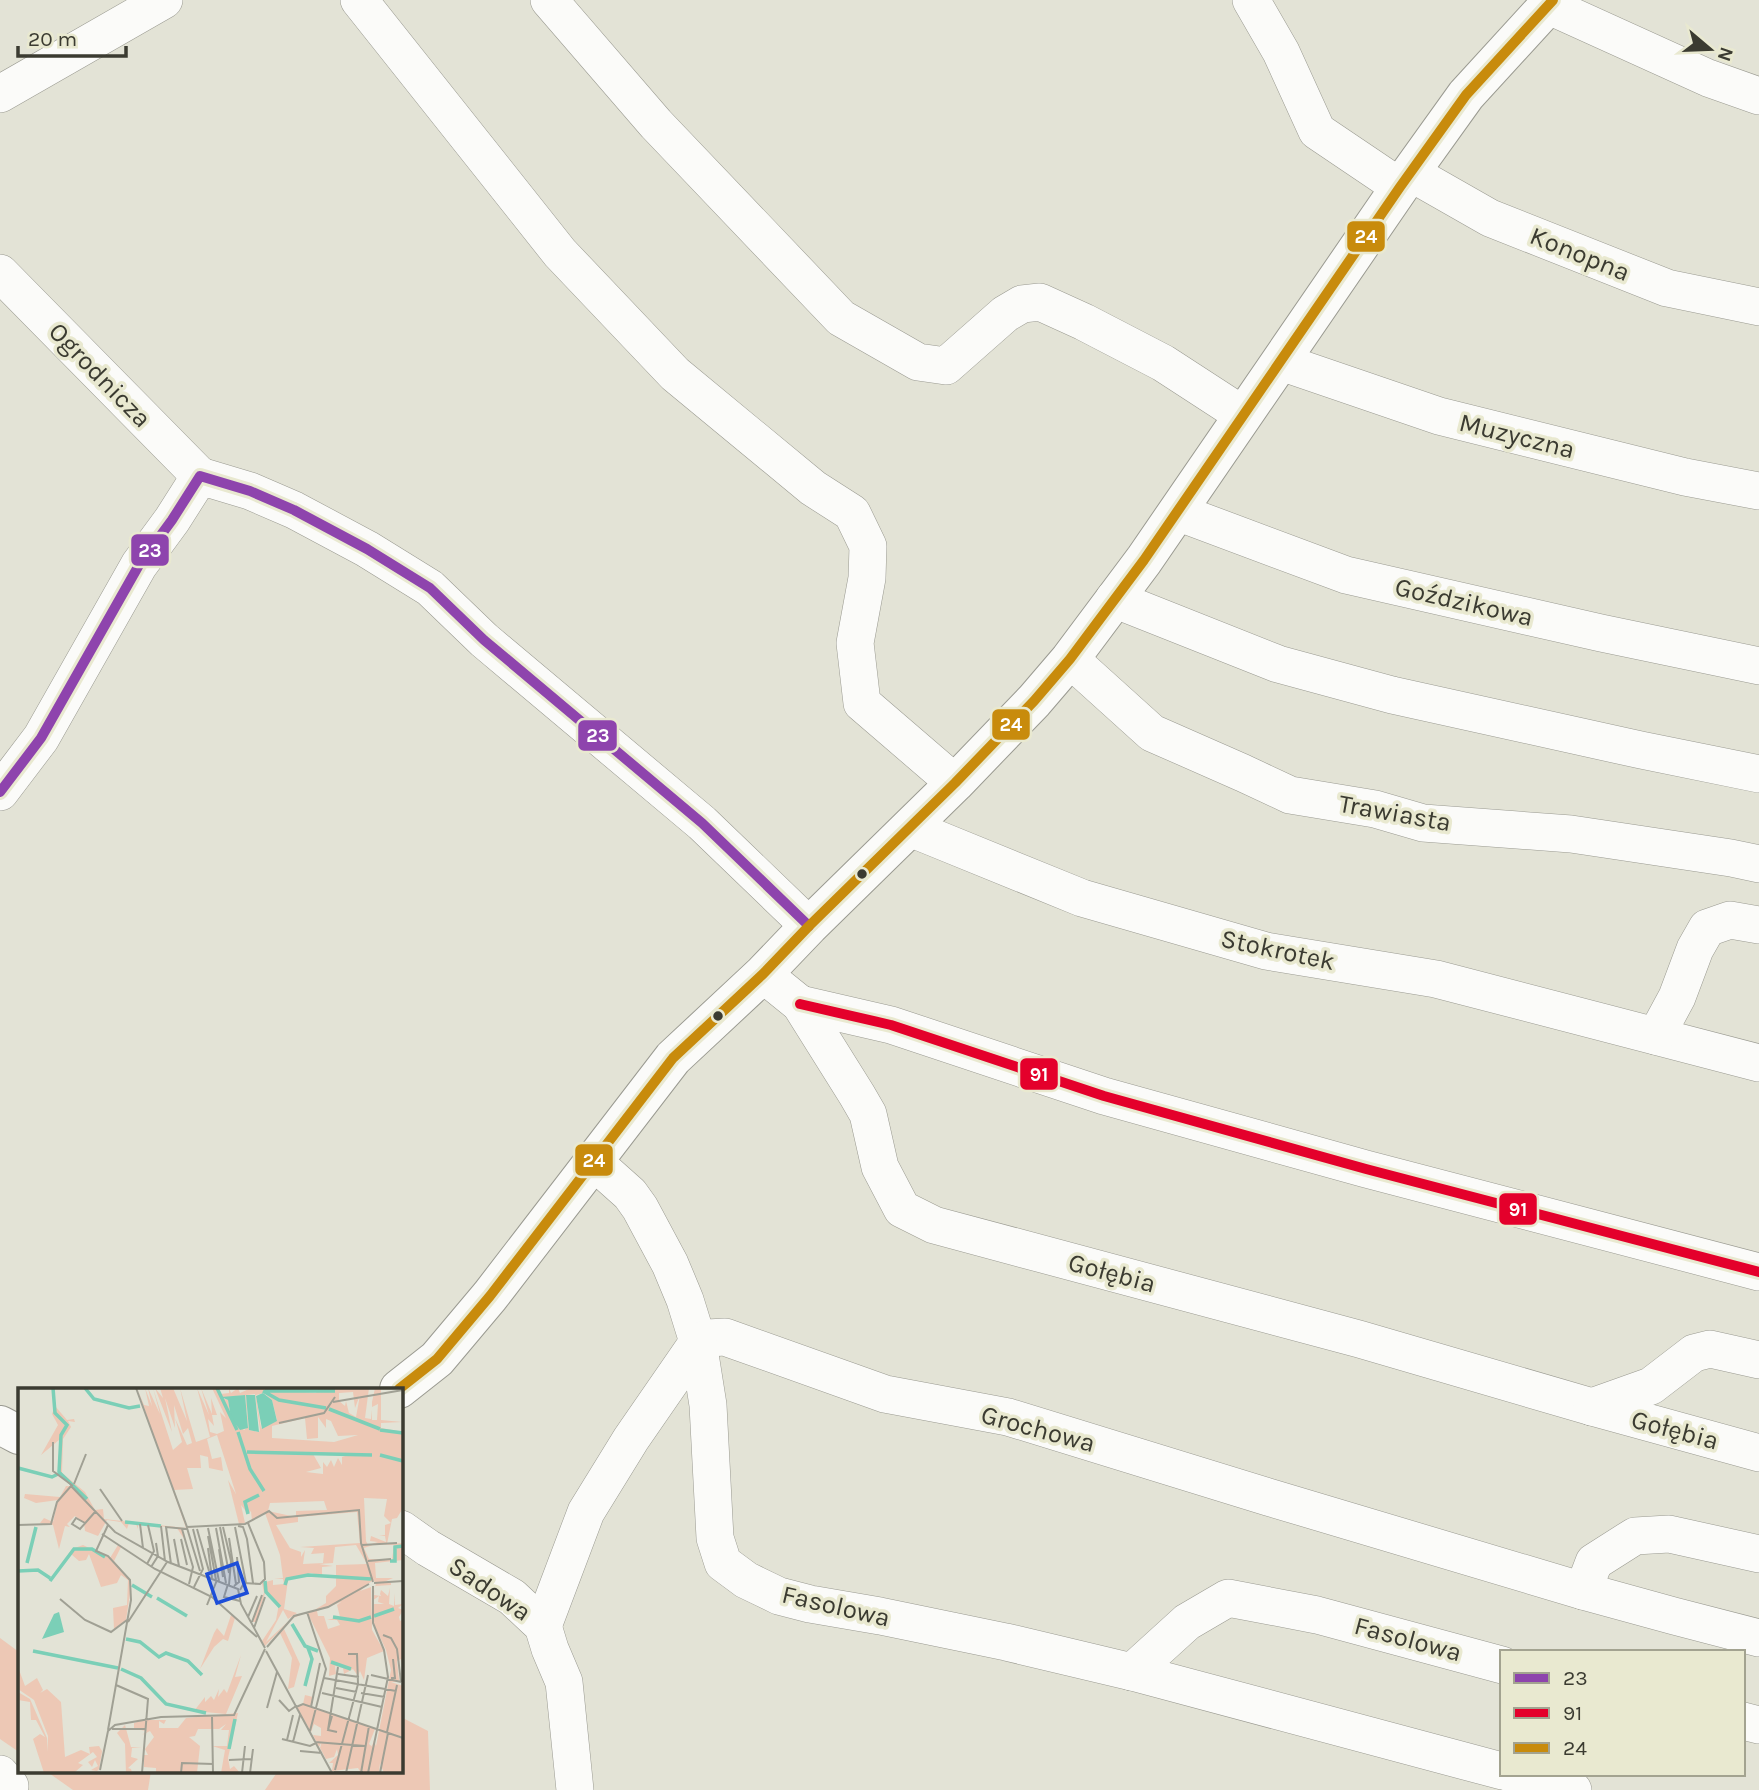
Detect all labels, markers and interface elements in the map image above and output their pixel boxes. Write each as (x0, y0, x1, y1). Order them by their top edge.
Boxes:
scale bar (18, 14, 126, 58)
north arrow (1675, 14, 1745, 84)
text: 20 m (28, 27, 77, 51)
text: N (1713, 44, 1738, 64)
line badge: 24 (1346, 220, 1386, 253)
street label: Konopna (1525, 220, 1635, 288)
text: 24 (1355, 226, 1378, 248)
street label: Ogrodnicza (42, 316, 158, 434)
street label: Muzyczna (1456, 407, 1578, 465)
line badge: 23 (130, 533, 170, 567)
text: 23 (138, 540, 162, 562)
street label: Goździkowa (1392, 571, 1536, 633)
line badge: 24 (991, 708, 1031, 741)
text: 24 (1000, 714, 1023, 736)
line badge: 23 (577, 719, 618, 752)
text: 23 (586, 725, 610, 747)
street label: Trawiasta (1336, 788, 1454, 838)
unlabelled marker (855, 867, 869, 881)
street label: Stokrotek (1218, 923, 1338, 977)
unlabelled marker (711, 1009, 725, 1023)
line badge: 91 (1019, 1057, 1059, 1091)
text: 91 (1030, 1064, 1048, 1086)
line badge: 24 (574, 1143, 614, 1177)
text: 24 (583, 1150, 606, 1172)
line badge: 91 (1498, 1192, 1538, 1226)
text: 91 (1509, 1199, 1527, 1221)
street label: Gołębia (1065, 1247, 1159, 1299)
inset map (18, 1388, 402, 1772)
street label: Grochowa (978, 1399, 1098, 1459)
street label: Gołębia (1628, 1404, 1722, 1456)
street label: Sadowa (443, 1550, 537, 1628)
street label: Fasolowa (779, 1579, 893, 1633)
street label: Fasolowa (1351, 1610, 1465, 1668)
legend (1500, 1650, 1745, 1776)
text: 23 (1563, 1666, 1588, 1690)
text: 91 (1563, 1701, 1582, 1725)
text: 24 (1563, 1736, 1587, 1760)

